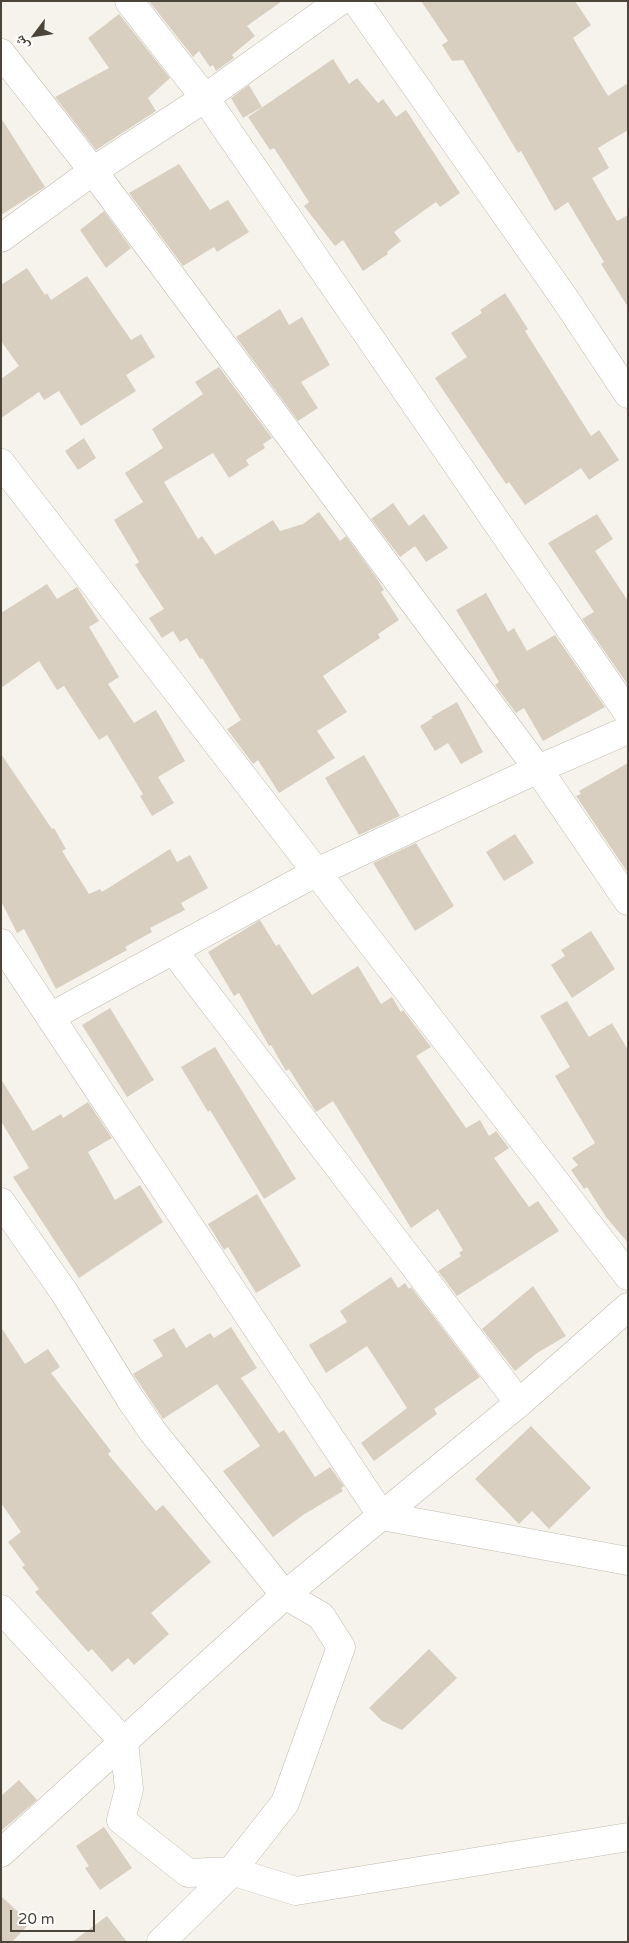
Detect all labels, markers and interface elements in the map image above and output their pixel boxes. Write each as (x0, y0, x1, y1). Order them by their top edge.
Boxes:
north arrow (10, 10, 60, 60)
text: ش (11, 32, 33, 54)
scale bar (12, 1900, 98, 1932)
text: 20 m (18, 1910, 55, 1928)

